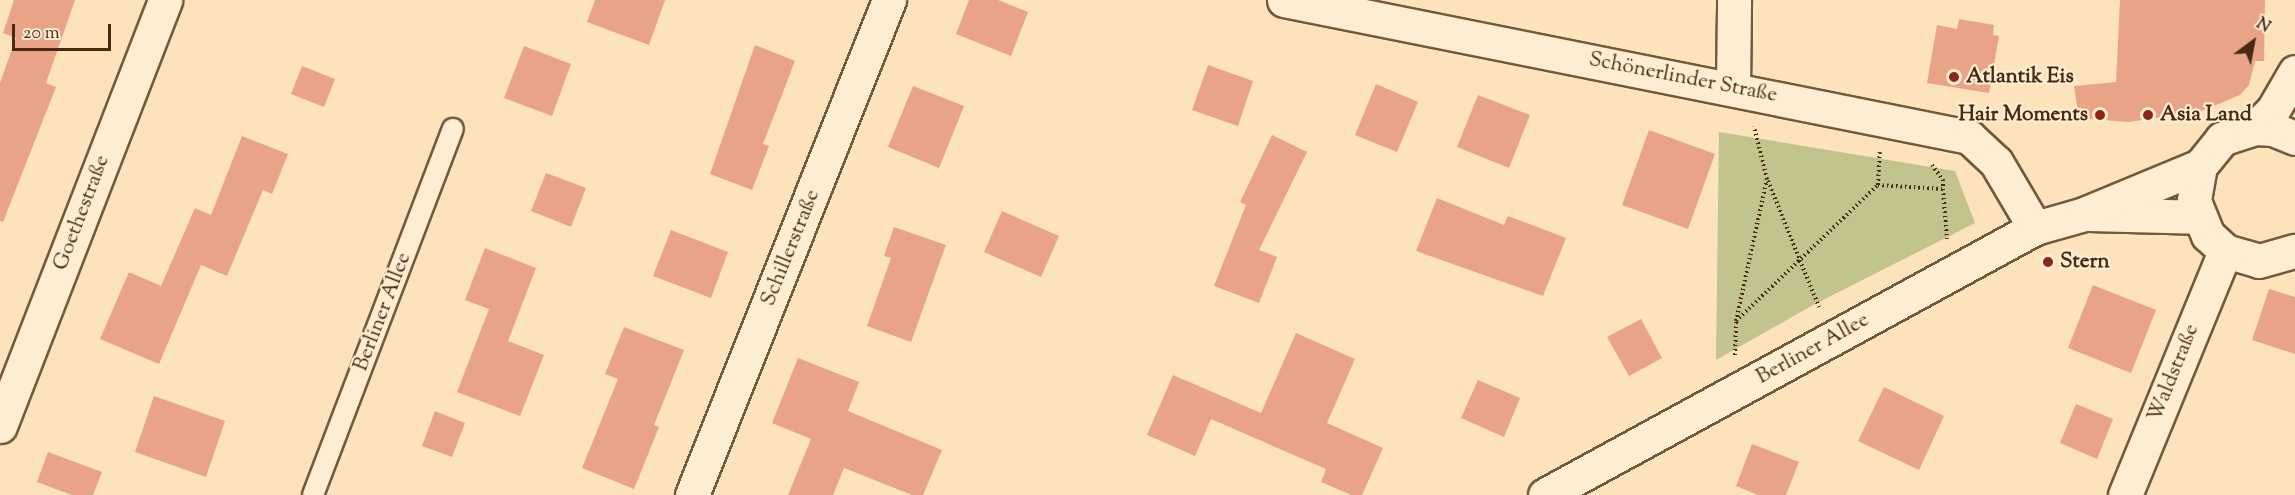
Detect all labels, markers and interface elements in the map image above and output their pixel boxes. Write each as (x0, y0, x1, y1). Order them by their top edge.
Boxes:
scale bar (15, 12, 114, 50)
north arrow (2223, 12, 2283, 72)
text: N (2251, 13, 2274, 39)
text: 20 m (23, 21, 60, 47)
street label: Schönerlinder Straße (1587, 47, 1779, 109)
place label: Atlantik Eis (1966, 64, 2074, 90)
marker: Atlantik Eis (1947, 70, 1961, 84)
place label: Hair Moments (1958, 102, 2088, 128)
place label: Asia Land (2160, 102, 2252, 128)
marker: Hair Moments (2093, 108, 2107, 122)
marker: Asia Land (2141, 108, 2155, 122)
street label: Goethestraße (49, 152, 115, 274)
street label: Schillerstraße (756, 186, 826, 310)
street label: Berliner Allee (349, 249, 417, 375)
place label: Stern (2060, 249, 2110, 275)
marker: Stern (2041, 255, 2055, 269)
street label: Berliner Allee (1752, 308, 1874, 390)
street label: Waldstraße (2143, 320, 2205, 426)

